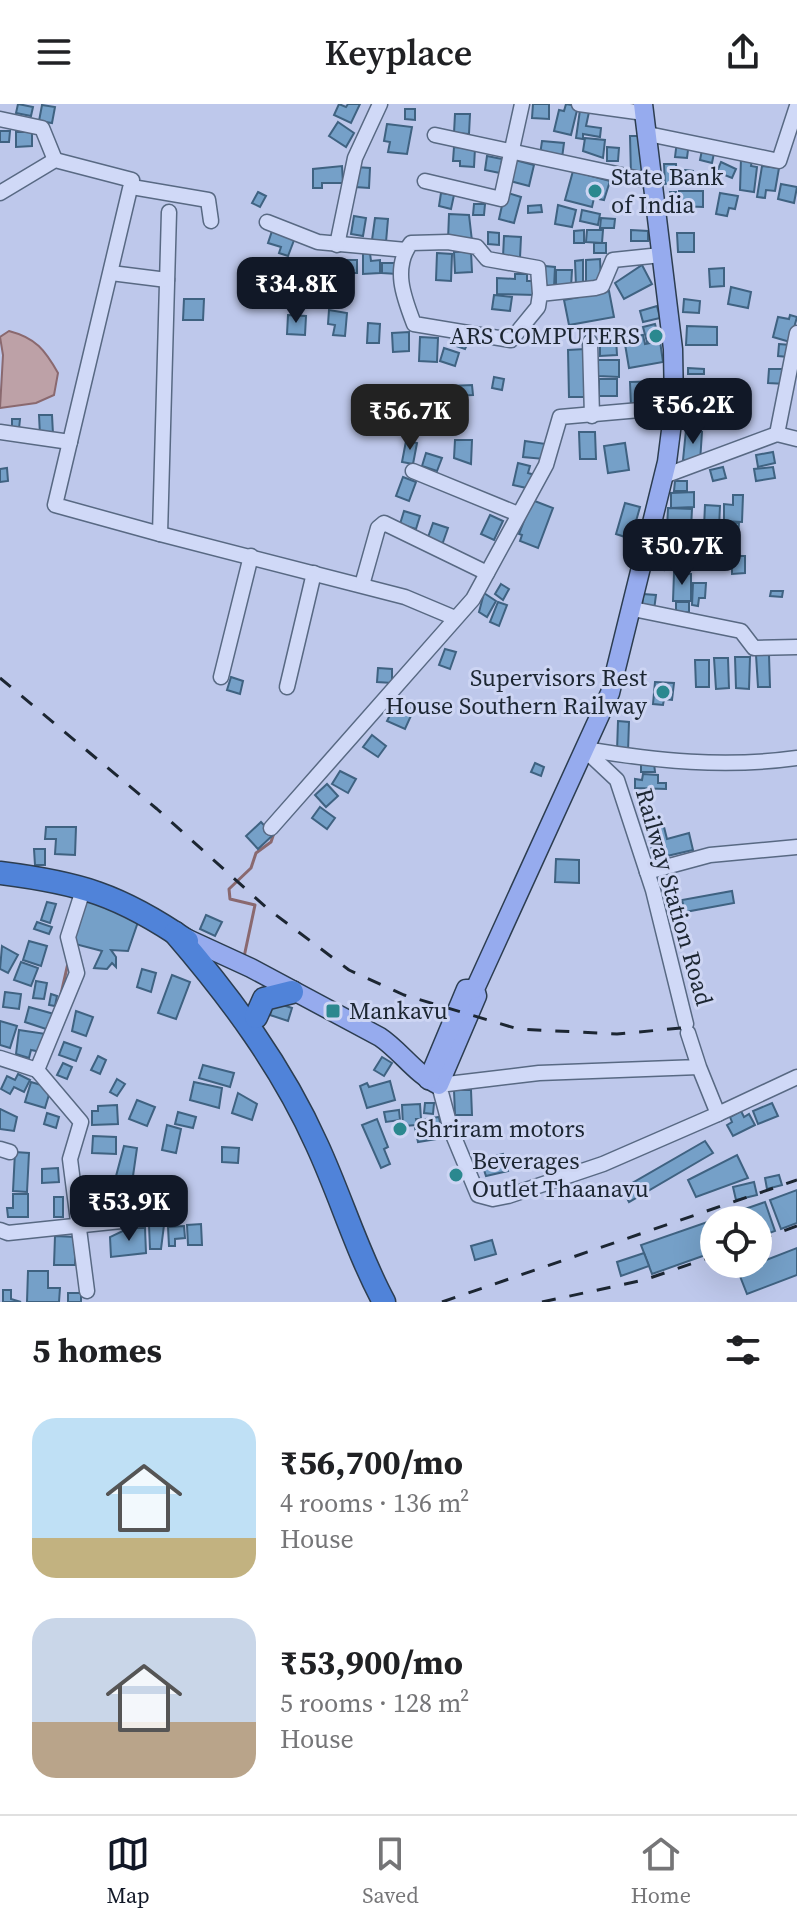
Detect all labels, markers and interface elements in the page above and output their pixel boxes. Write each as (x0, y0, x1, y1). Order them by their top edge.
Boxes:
text: Keyplace (325, 28, 472, 77)
icon: menu (32, 30, 76, 74)
icon: share (721, 30, 765, 74)
place label: State Bank of India (611, 160, 724, 221)
marker: State Bank of India (586, 182, 604, 200)
pin: ₹34.8K (231, 257, 361, 325)
text: ₹34.8K (255, 265, 337, 301)
place label: ARS COMPUTERS (450, 319, 640, 352)
marker: ARS COMPUTERS (647, 327, 665, 345)
pin: ₹56.2K (628, 378, 758, 446)
pin: ₹56.7K (345, 384, 475, 452)
text: ₹56.2K (652, 386, 734, 422)
text: ₹56.7K (369, 392, 451, 428)
pin: ₹50.7K (617, 519, 747, 587)
text: ₹50.7K (641, 527, 723, 563)
place label: Supervisors Rest House Southern Railway (385, 661, 648, 722)
marker: Supervisors Rest House Southern Railway (654, 683, 672, 701)
street label: Railway Station Road (628, 784, 721, 1010)
place label: Mankavu (349, 994, 448, 1027)
marker: Mankavu (324, 1002, 342, 1020)
place label: Shriram motors (416, 1112, 585, 1145)
marker: Shriram motors (391, 1120, 409, 1138)
place label: Beverages Outlet Thaanavu (472, 1144, 649, 1205)
marker: Beverages Outlet Thaanavu (447, 1166, 465, 1184)
pin: ₹53.9K (64, 1175, 194, 1243)
text: ₹53.9K (88, 1183, 170, 1219)
map controls (700, 1206, 772, 1278)
button: locate (700, 1206, 772, 1278)
text: 5 homes (32, 1327, 162, 1373)
icon: filters (721, 1328, 765, 1372)
text: ₹56,700/mo (280, 1439, 463, 1485)
icon: home (96, 1450, 192, 1546)
text: 4 rooms · 136 m² (280, 1485, 469, 1521)
text: House (280, 1521, 354, 1557)
text: ₹53,900/mo (280, 1639, 463, 1685)
icon: home (96, 1650, 192, 1746)
text: 5 rooms · 128 m² (280, 1685, 469, 1721)
text: House (280, 1721, 354, 1757)
tab: Map (106, 1832, 150, 1910)
tab: Saved (362, 1832, 419, 1910)
tab: Home (631, 1832, 691, 1910)

